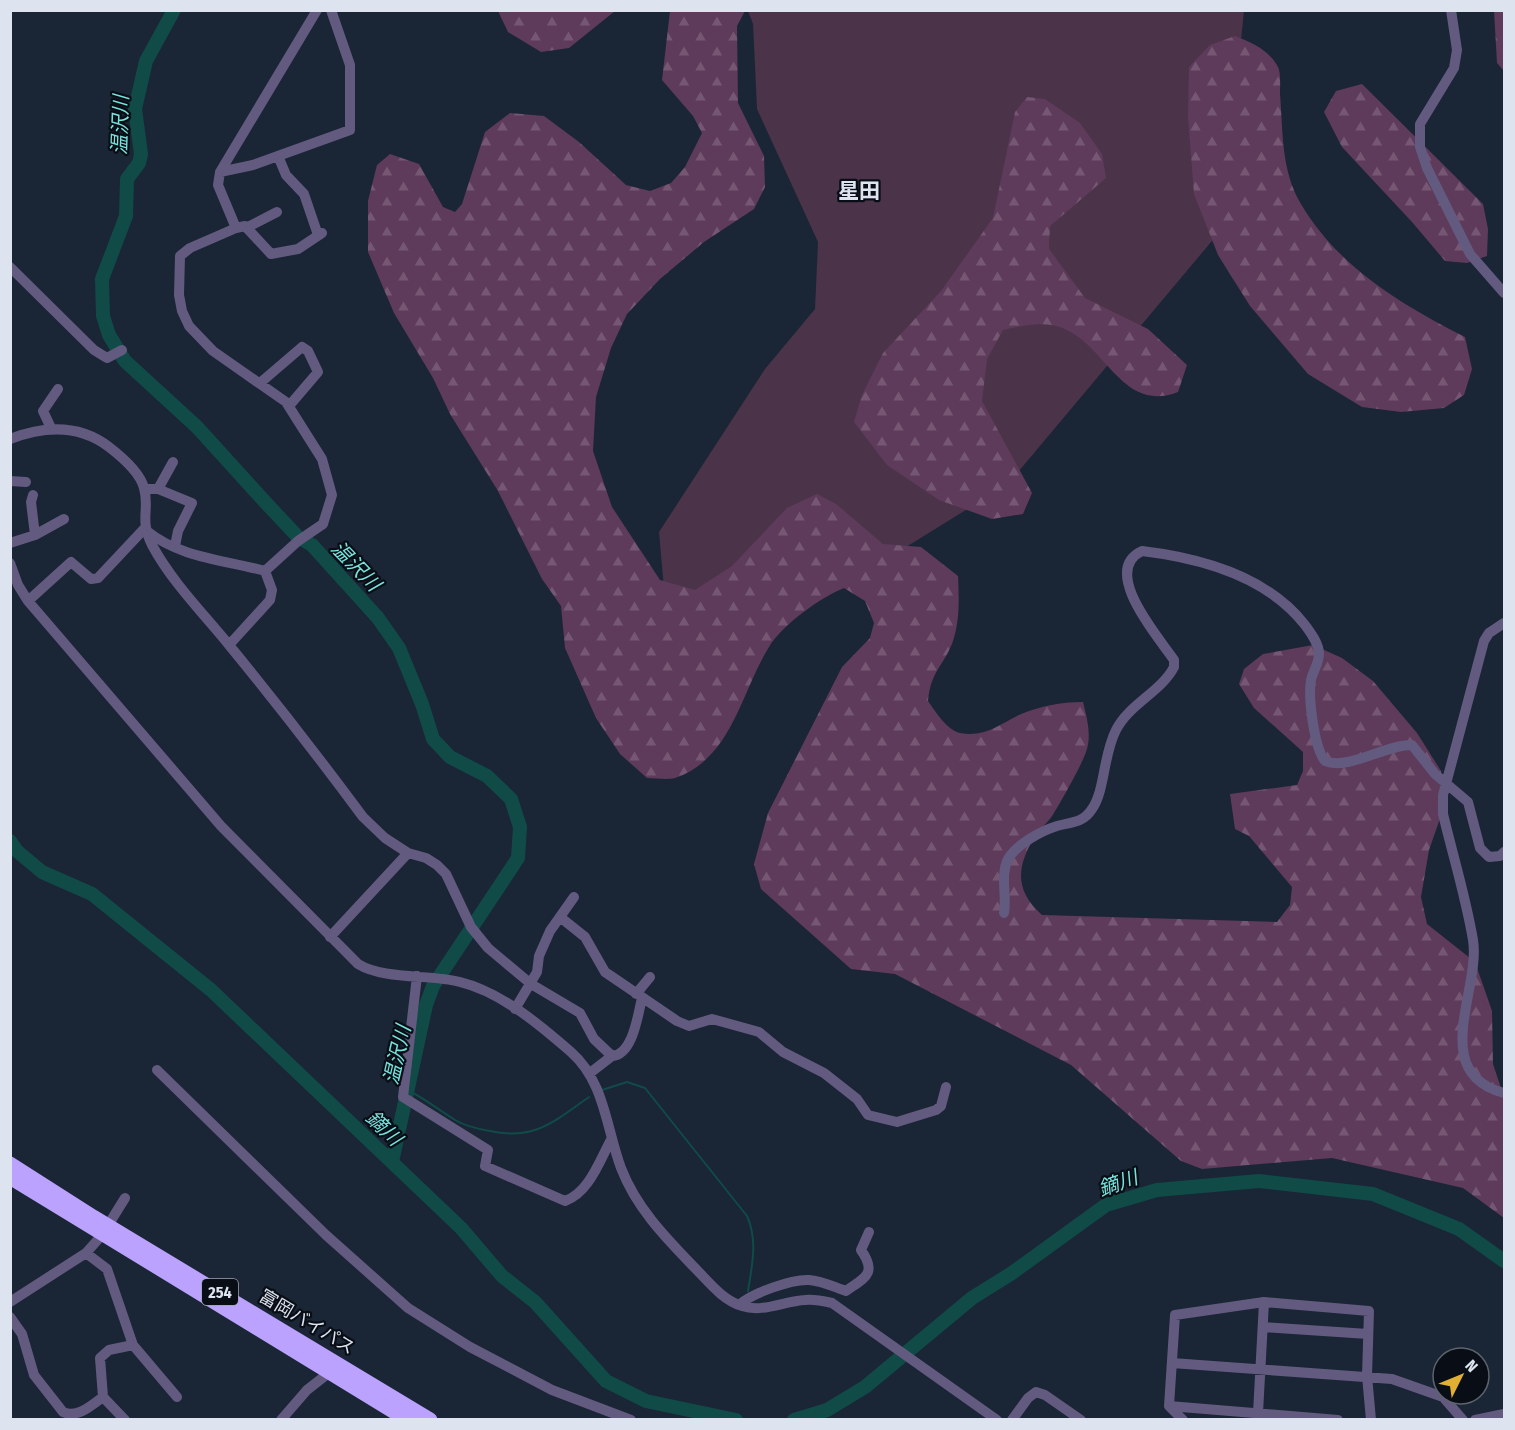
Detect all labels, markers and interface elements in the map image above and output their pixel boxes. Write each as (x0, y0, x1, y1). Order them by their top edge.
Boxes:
water label: 温沢川 (107, 93, 133, 155)
district label: 星田 (838, 178, 880, 204)
water label: 温沢川 (327, 536, 387, 597)
water label: 温沢川 (379, 1021, 416, 1087)
water label: 鏑川 (361, 1105, 408, 1152)
water label: 鏑川 (1095, 1164, 1143, 1201)
road number: 254 (202, 1279, 238, 1305)
street label: 富岡バイパス (255, 1285, 359, 1359)
north arrow (1431, 1346, 1491, 1406)
text: N (1461, 1356, 1482, 1376)

